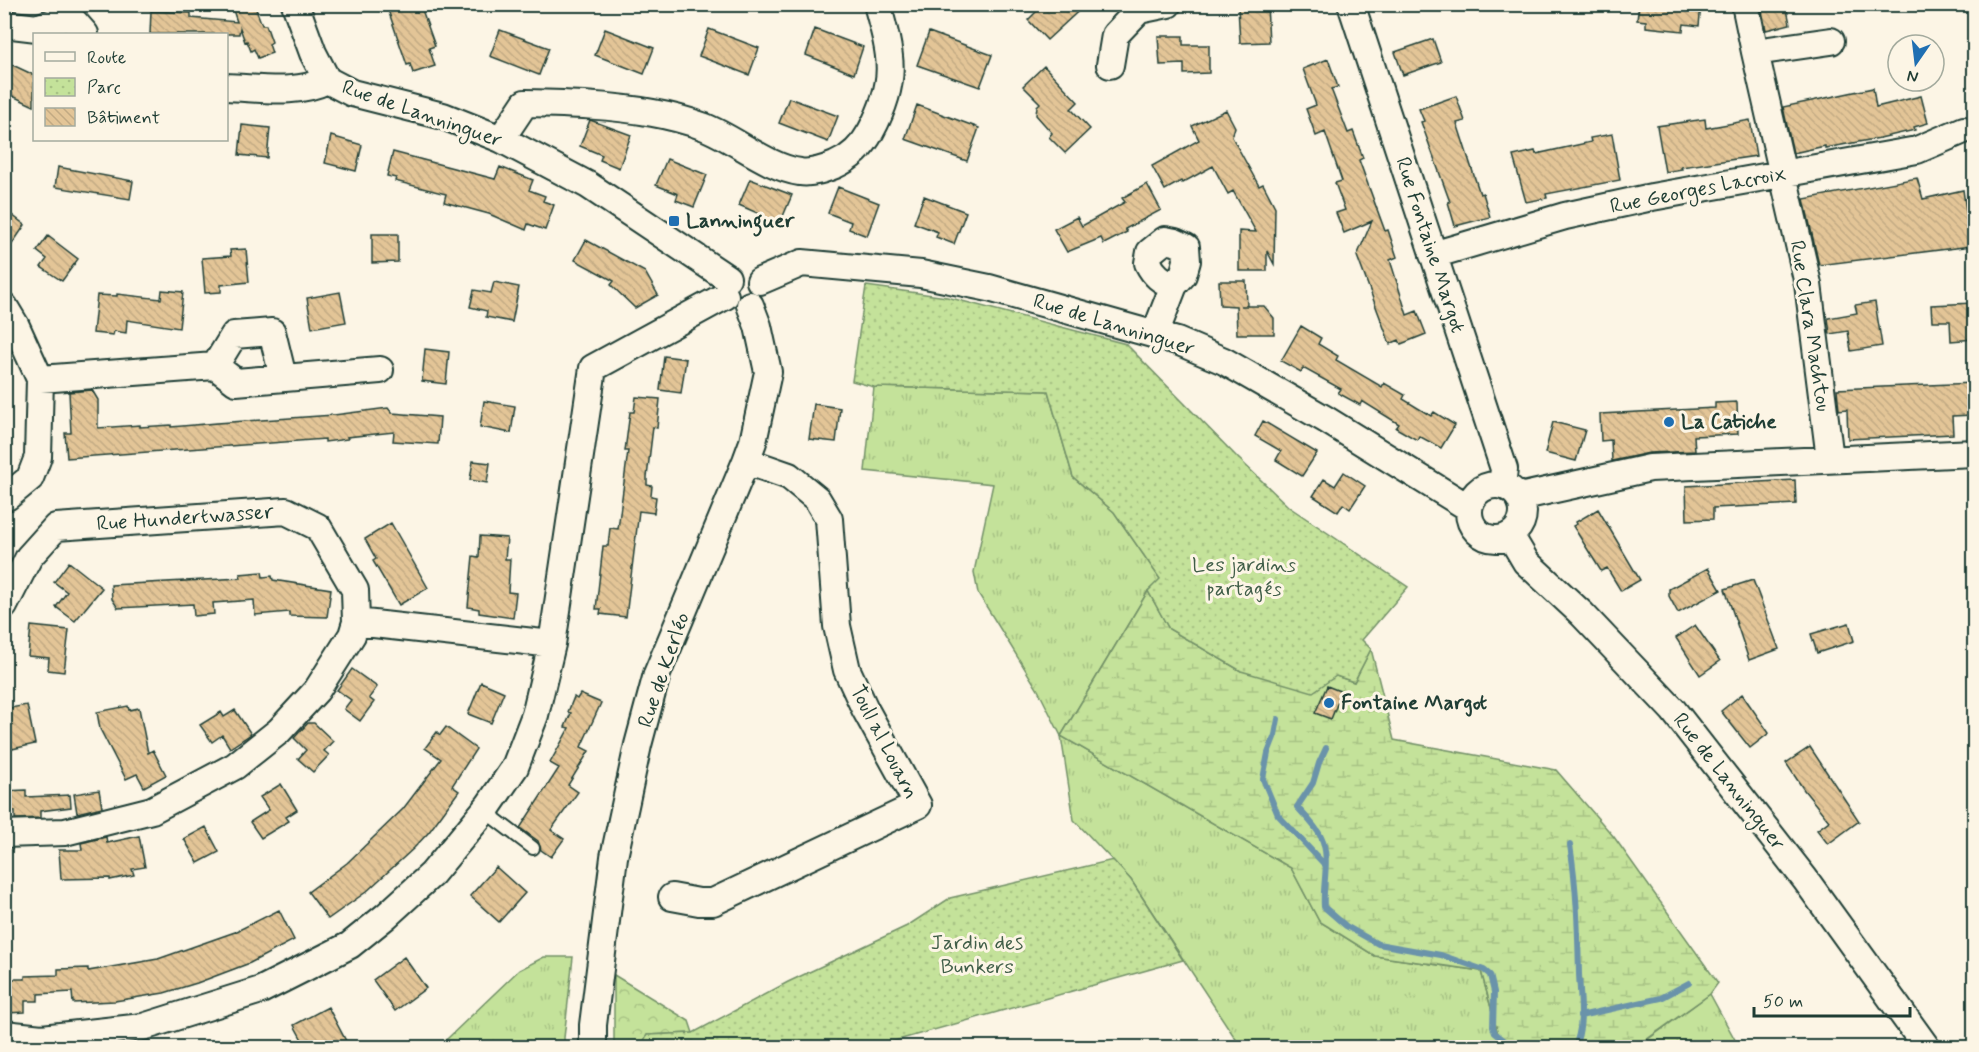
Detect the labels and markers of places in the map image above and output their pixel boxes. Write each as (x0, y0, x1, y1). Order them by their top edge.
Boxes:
place label: Lanninguer (686, 207, 796, 237)
marker: Lanninguer (667, 214, 681, 228)
place label: La Catiche (1681, 408, 1777, 436)
marker: La Catiche (1662, 415, 1676, 429)
place label: Fontaine Margot (1341, 689, 1487, 717)
marker: Fontaine Margot (1322, 696, 1336, 710)

